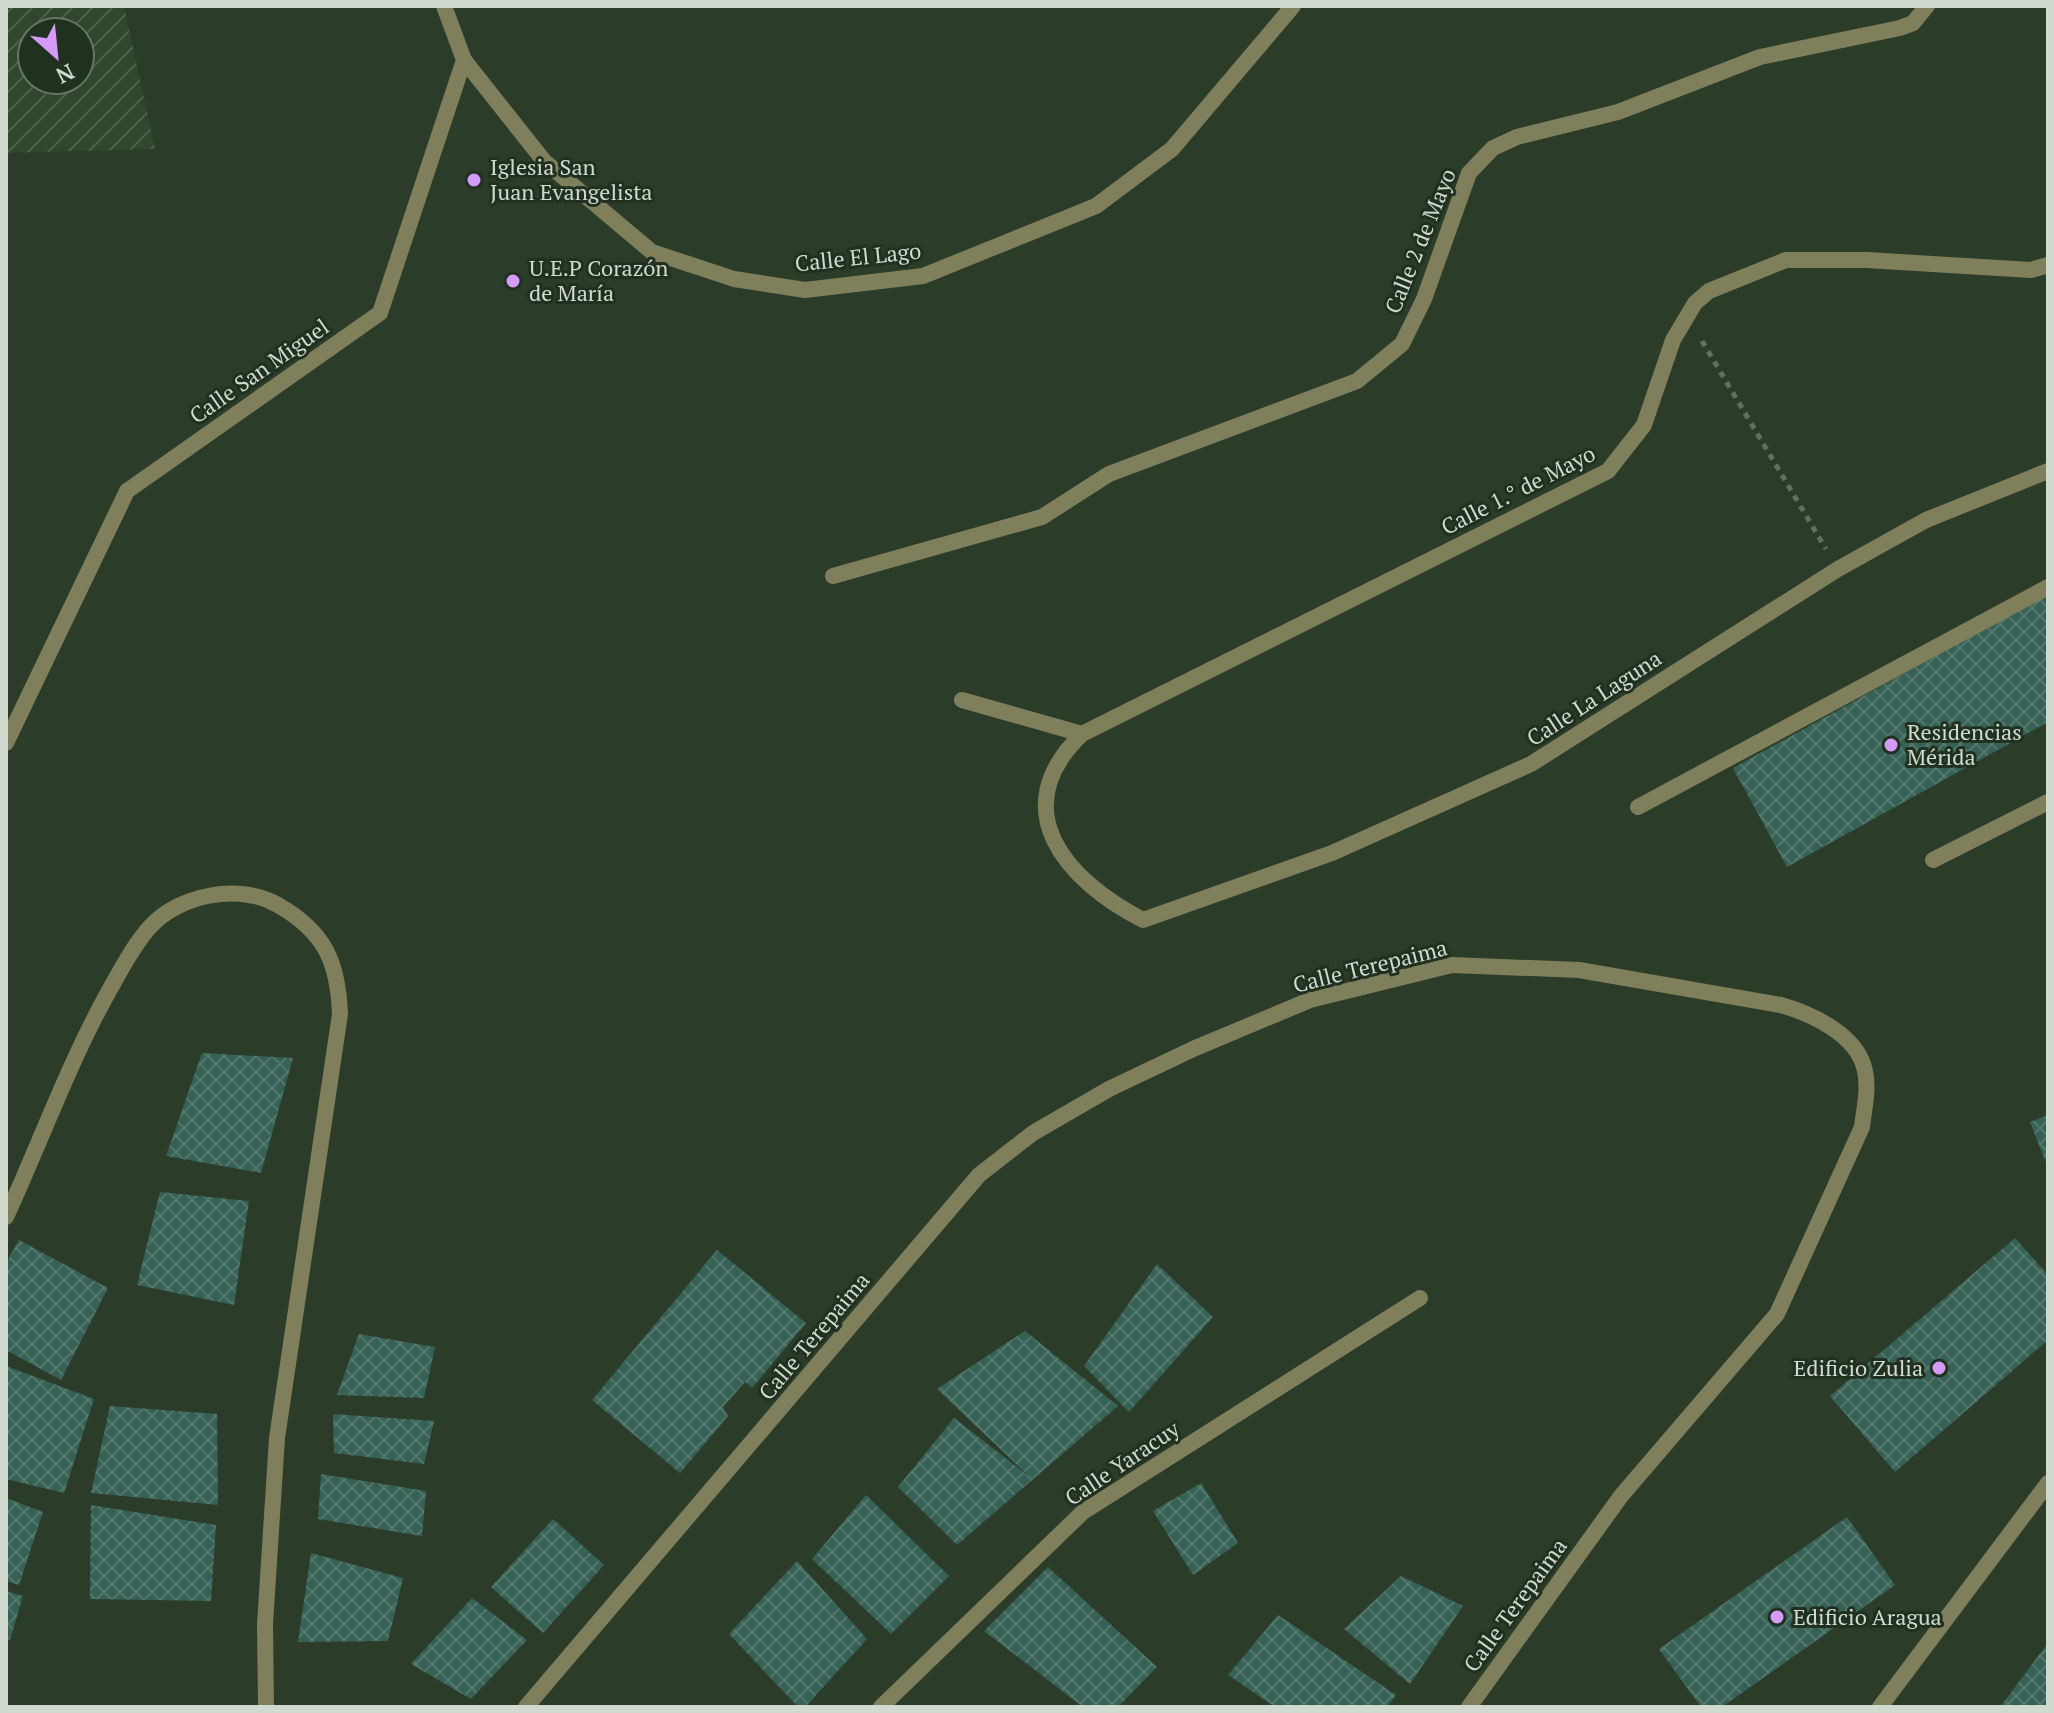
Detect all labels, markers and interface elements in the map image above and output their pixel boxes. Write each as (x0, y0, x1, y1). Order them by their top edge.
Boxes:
north arrow (16, 16, 96, 96)
text: N (51, 58, 79, 91)
place label: Iglesia San Juan Evangelista (490, 152, 652, 206)
street label: Calle 2 de Mayo (1377, 164, 1462, 318)
marker: Iglesia San Juan Evangelista (465, 171, 483, 189)
street label: Calle El Lago (793, 235, 922, 278)
place label: U.E.P Corazón de María (529, 253, 668, 307)
marker: U.E.P Corazón de María (504, 272, 522, 290)
street label: Calle San Miguel (183, 312, 334, 429)
street label: Calle 1.° de Mayo (1436, 438, 1600, 541)
street label: Calle La Laguna (1521, 643, 1667, 752)
place label: Residencias Mérida (1907, 717, 2022, 771)
marker: Residencias Mérida (1882, 736, 1900, 754)
street label: Calle Terepaima (1290, 932, 1450, 999)
street label: Calle Terepaima (752, 1266, 876, 1406)
place label: Edificio Zulia (1793, 1353, 1923, 1382)
marker: Edificio Zulia (1930, 1359, 1948, 1377)
street label: Calle Yaracuy (1059, 1413, 1185, 1512)
street label: Calle Terepaima (1456, 1532, 1573, 1677)
place label: Edificio Aragua (1793, 1602, 1942, 1631)
marker: Edificio Aragua (1768, 1608, 1786, 1626)

